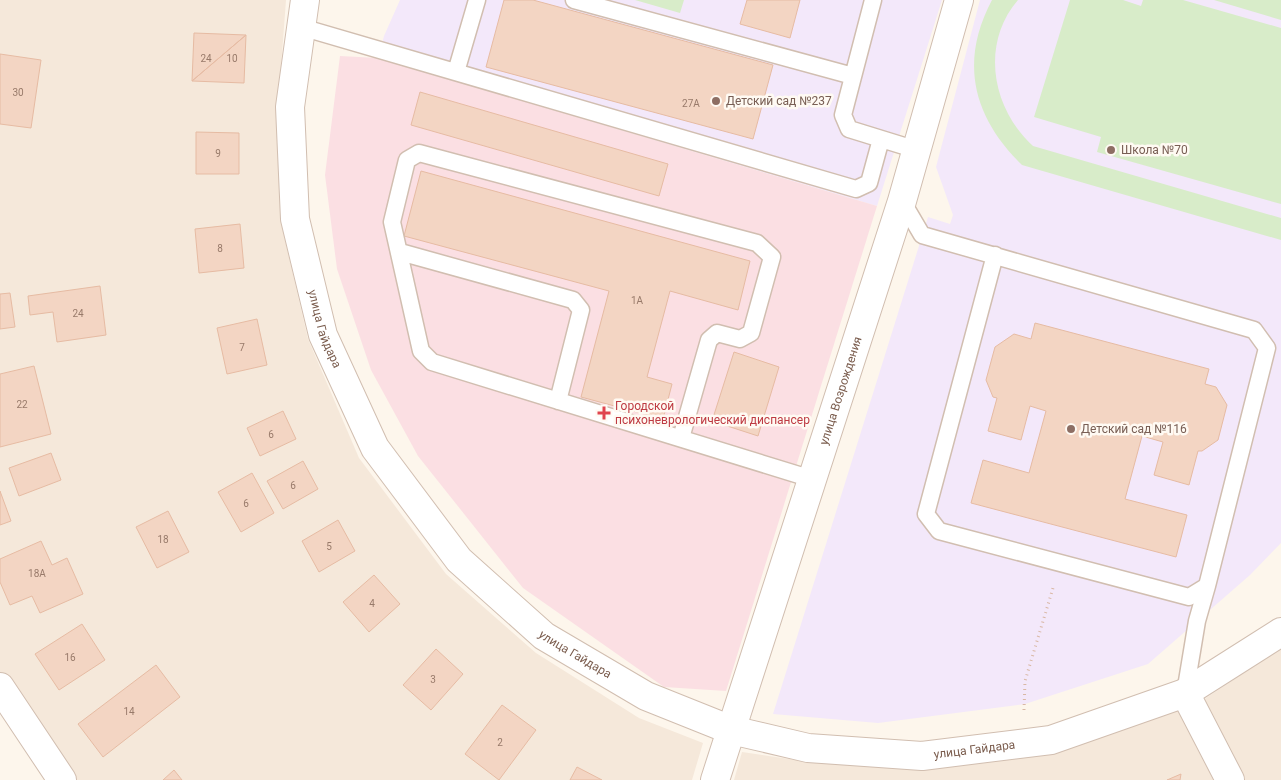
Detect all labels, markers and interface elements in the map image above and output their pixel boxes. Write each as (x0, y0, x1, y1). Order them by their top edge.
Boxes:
house number: 24 (200, 53, 212, 64)
house number: 10 (226, 53, 238, 64)
house number: 30 (12, 87, 24, 98)
place label: Детский сад №237 (726, 94, 832, 108)
marker: Детский сад №237 (710, 95, 722, 107)
house number: 27А (682, 98, 700, 109)
place label: Школа №70 (1121, 143, 1188, 157)
marker: Школа №70 (1105, 144, 1117, 156)
house number: 9 (215, 148, 221, 159)
house number: 8 (217, 243, 223, 254)
street label: улица Гайдара (305, 288, 344, 370)
house number: 1А (631, 295, 644, 306)
house number: 24 (72, 308, 84, 319)
street label: улица Возрождения (817, 335, 865, 447)
house number: 7 (239, 342, 245, 353)
house number: 22 (16, 399, 28, 410)
place label: Городской психоневрологический диспансер (615, 399, 810, 427)
marker: Городской психоневрологический диспансер (597, 406, 611, 420)
place label: Детский сад №116 (1081, 422, 1187, 436)
marker: Детский сад №116 (1065, 423, 1077, 435)
house number: 6 (268, 429, 274, 440)
house number: 6 (290, 480, 296, 491)
house number: 6 (243, 498, 249, 509)
house number: 18 (157, 534, 169, 545)
house number: 5 (326, 541, 332, 552)
house number: 18А (28, 568, 46, 579)
house number: 4 (369, 598, 375, 609)
street label: улица Гайдара (536, 628, 614, 681)
house number: 16 (64, 652, 76, 663)
house number: 3 (430, 674, 436, 685)
house number: 14 (123, 706, 135, 717)
house number: 2 (497, 737, 503, 748)
street label: улица Гайдара (933, 738, 1016, 761)

